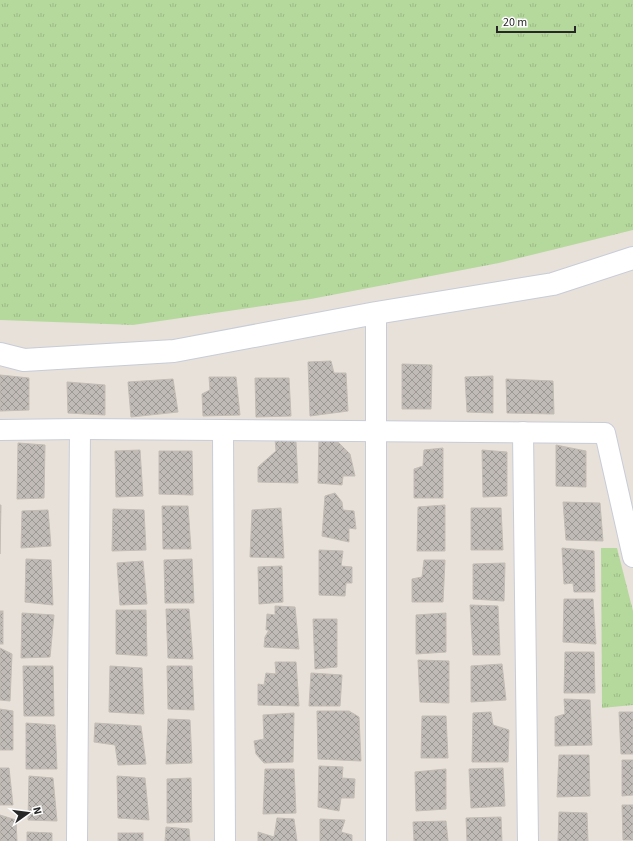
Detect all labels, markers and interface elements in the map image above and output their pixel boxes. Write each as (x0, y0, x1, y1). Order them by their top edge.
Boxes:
scale bar (497, 8, 575, 34)
text: 20 m (503, 14, 527, 31)
north arrow (8, 793, 48, 833)
text: N (29, 805, 45, 816)

